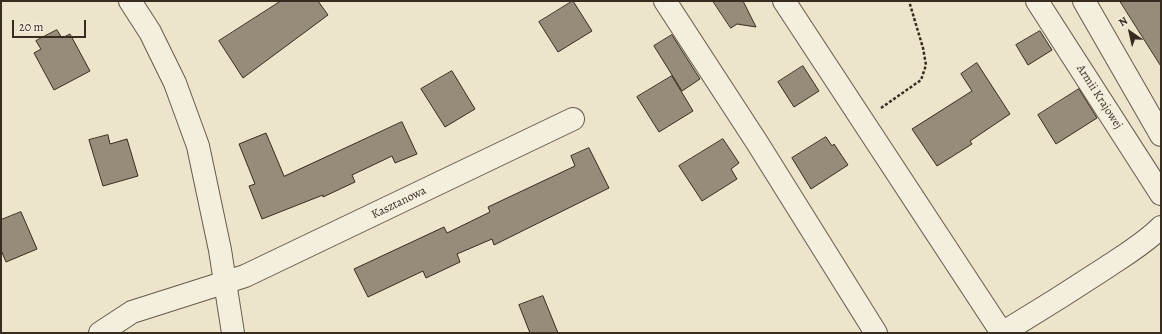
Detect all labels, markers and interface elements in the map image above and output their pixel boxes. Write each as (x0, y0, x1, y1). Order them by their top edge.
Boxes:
scale bar (14, 12, 88, 38)
north arrow (1110, 12, 1150, 52)
text: N (1115, 13, 1131, 30)
text: 20 m (19, 19, 43, 35)
street label: Armii Krajowej (1073, 62, 1125, 132)
street label: Kasztanowa (369, 184, 429, 222)

